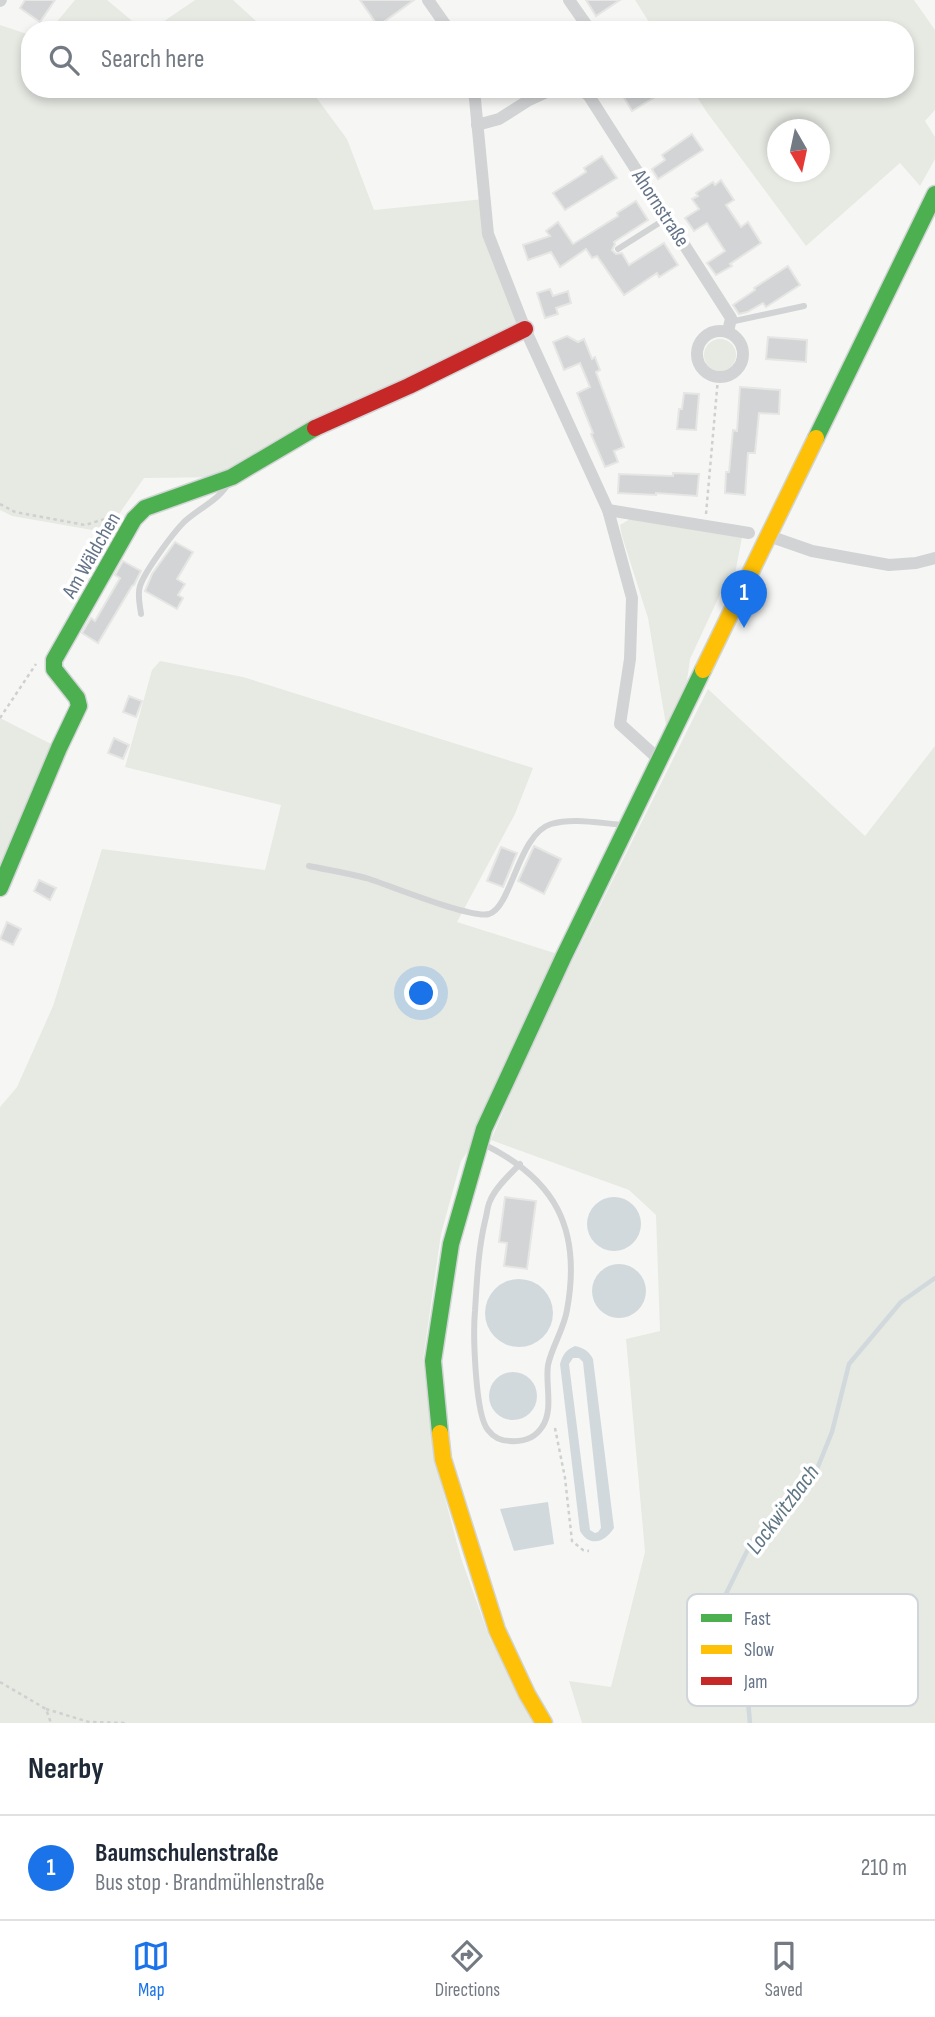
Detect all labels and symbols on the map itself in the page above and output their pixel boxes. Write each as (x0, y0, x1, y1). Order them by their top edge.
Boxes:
north arrow (767, 119, 830, 182)
street label: Ahornstraße (626, 164, 695, 252)
street label: Am Wäldchen (56, 508, 126, 603)
pin: 1 (721, 570, 767, 628)
your location (404, 976, 438, 1010)
water label: Lockwitzbach (740, 1459, 826, 1560)
legend (687, 1594, 918, 1706)
text: Fast (744, 1608, 771, 1631)
text: Slow (744, 1639, 774, 1662)
text: Jam (743, 1671, 767, 1694)

